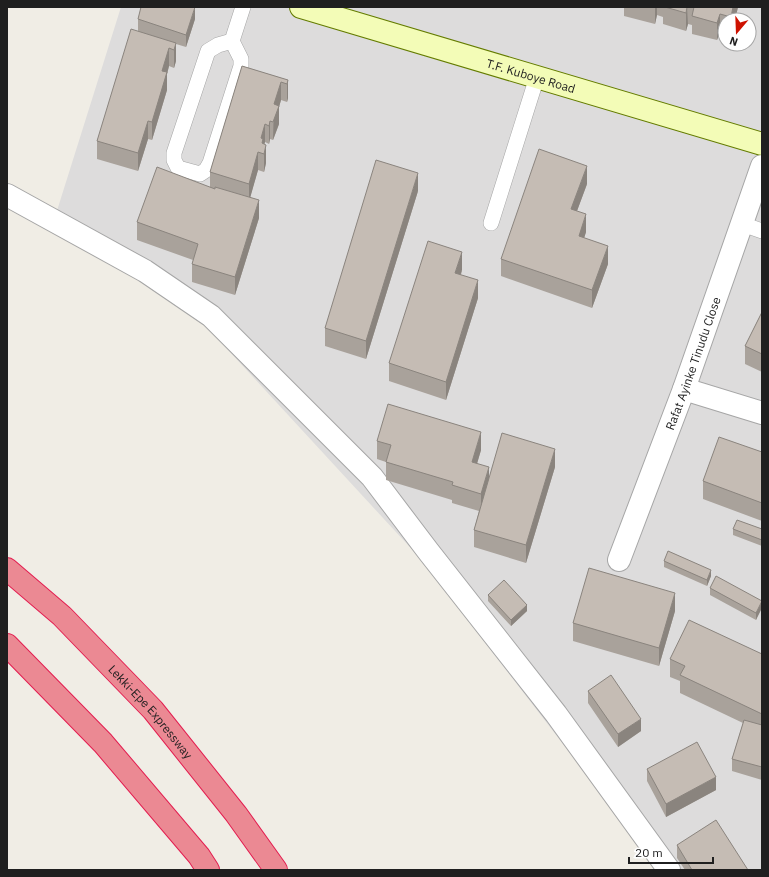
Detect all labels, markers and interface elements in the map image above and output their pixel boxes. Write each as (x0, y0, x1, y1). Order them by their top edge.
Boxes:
north arrow (717, 12, 757, 52)
text: N (728, 34, 740, 49)
street label: T.F. Kuboye Road (485, 55, 577, 96)
street label: Rafat Ayinke Tinudu Close (662, 294, 723, 432)
street label: Lekki-Epe Expressway (106, 661, 196, 762)
scale bar (629, 839, 713, 865)
text: 20 m (635, 845, 663, 860)

